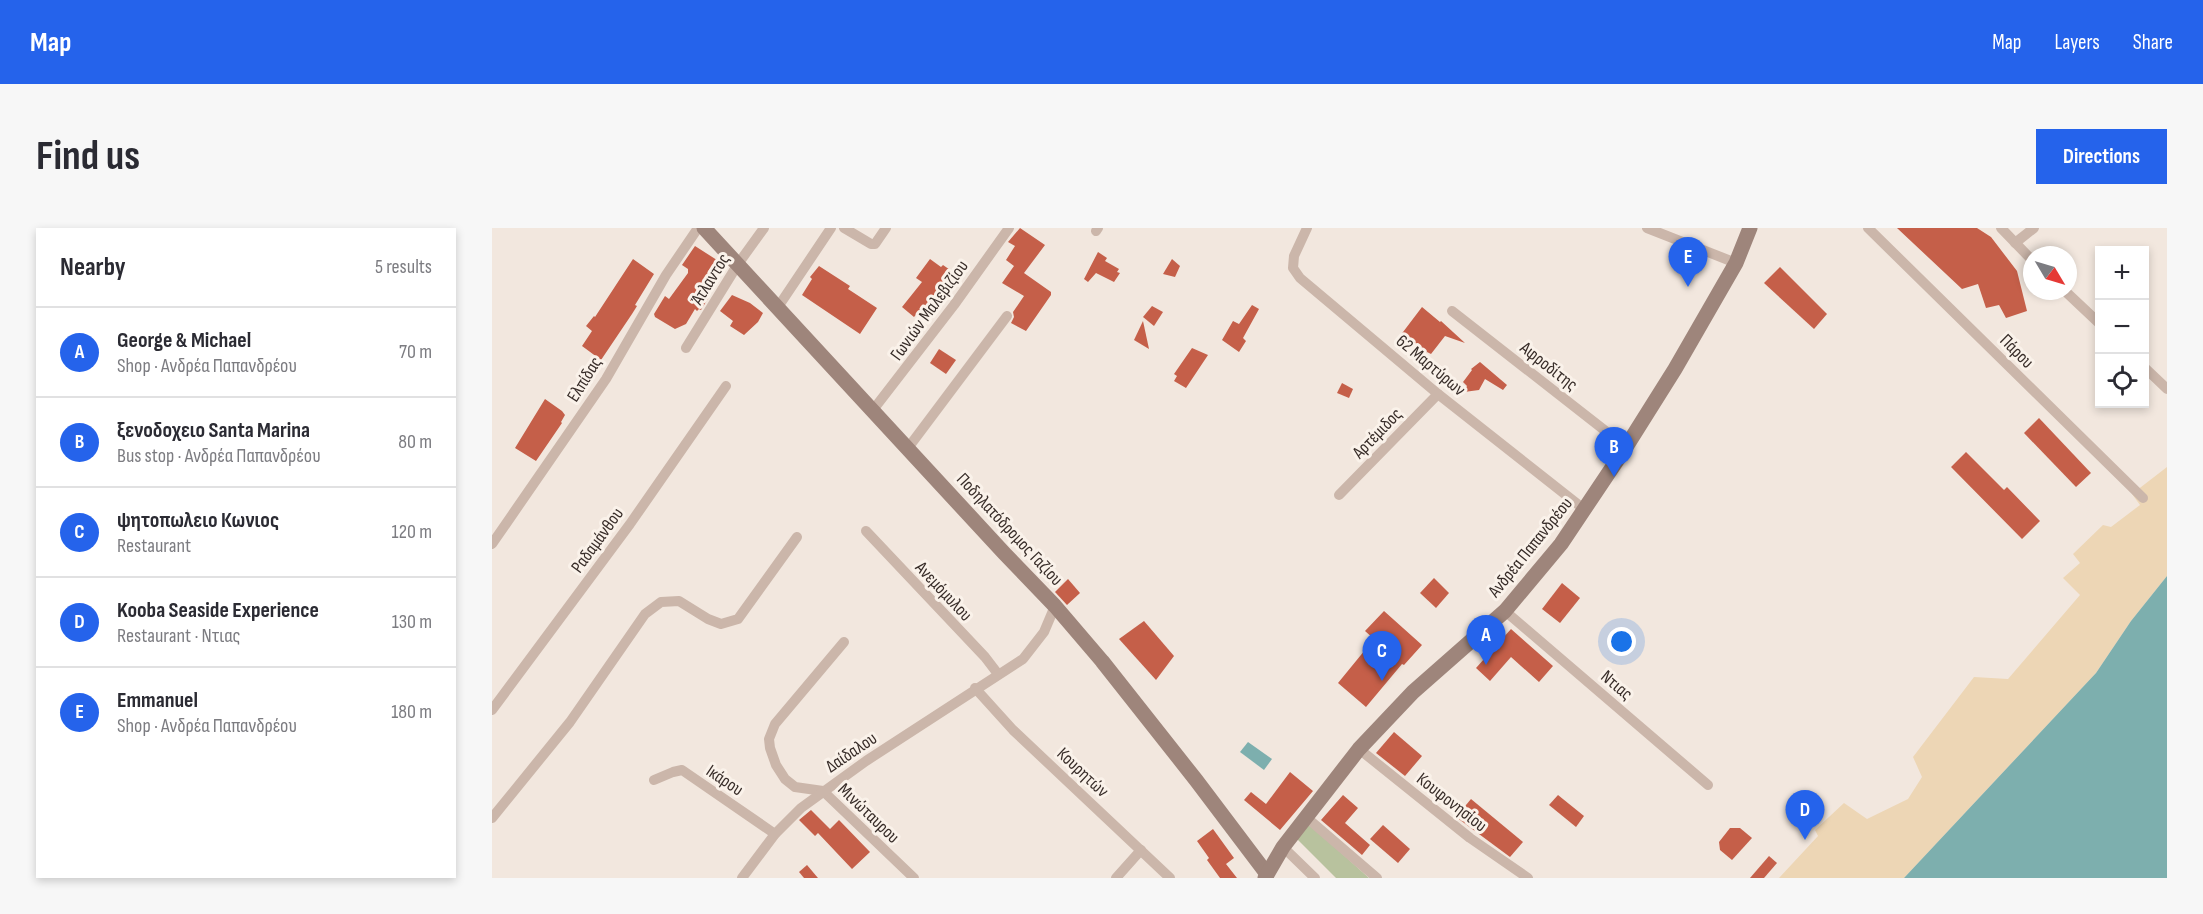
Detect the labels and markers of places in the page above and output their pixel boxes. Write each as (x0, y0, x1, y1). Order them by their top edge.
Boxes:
pin: E (1668, 238, 1708, 287)
pin: B (1594, 428, 1634, 477)
pin: A (1466, 616, 1506, 665)
pin: C (1362, 632, 1402, 681)
pin: D (1786, 790, 1824, 840)

